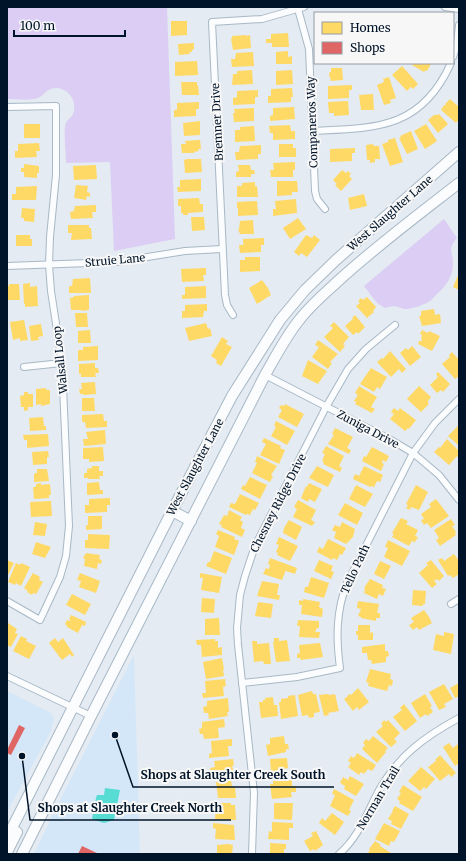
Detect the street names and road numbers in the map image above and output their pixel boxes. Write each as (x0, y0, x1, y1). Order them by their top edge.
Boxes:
street label: Companeros Way (303, 75, 321, 168)
street label: Bremner Drive (208, 83, 226, 161)
street label: West Slaughter Lane (344, 172, 436, 254)
street label: Struie Lane (84, 250, 146, 270)
street label: Walsall Loop (49, 325, 71, 395)
street label: Zuniga Drive (335, 407, 402, 451)
street label: West Slaughter Lane (163, 416, 227, 519)
street label: Chesney Ridge Drive (247, 451, 309, 555)
street label: Tello Path (337, 541, 373, 596)
street label: Norman Trail (354, 763, 403, 832)

